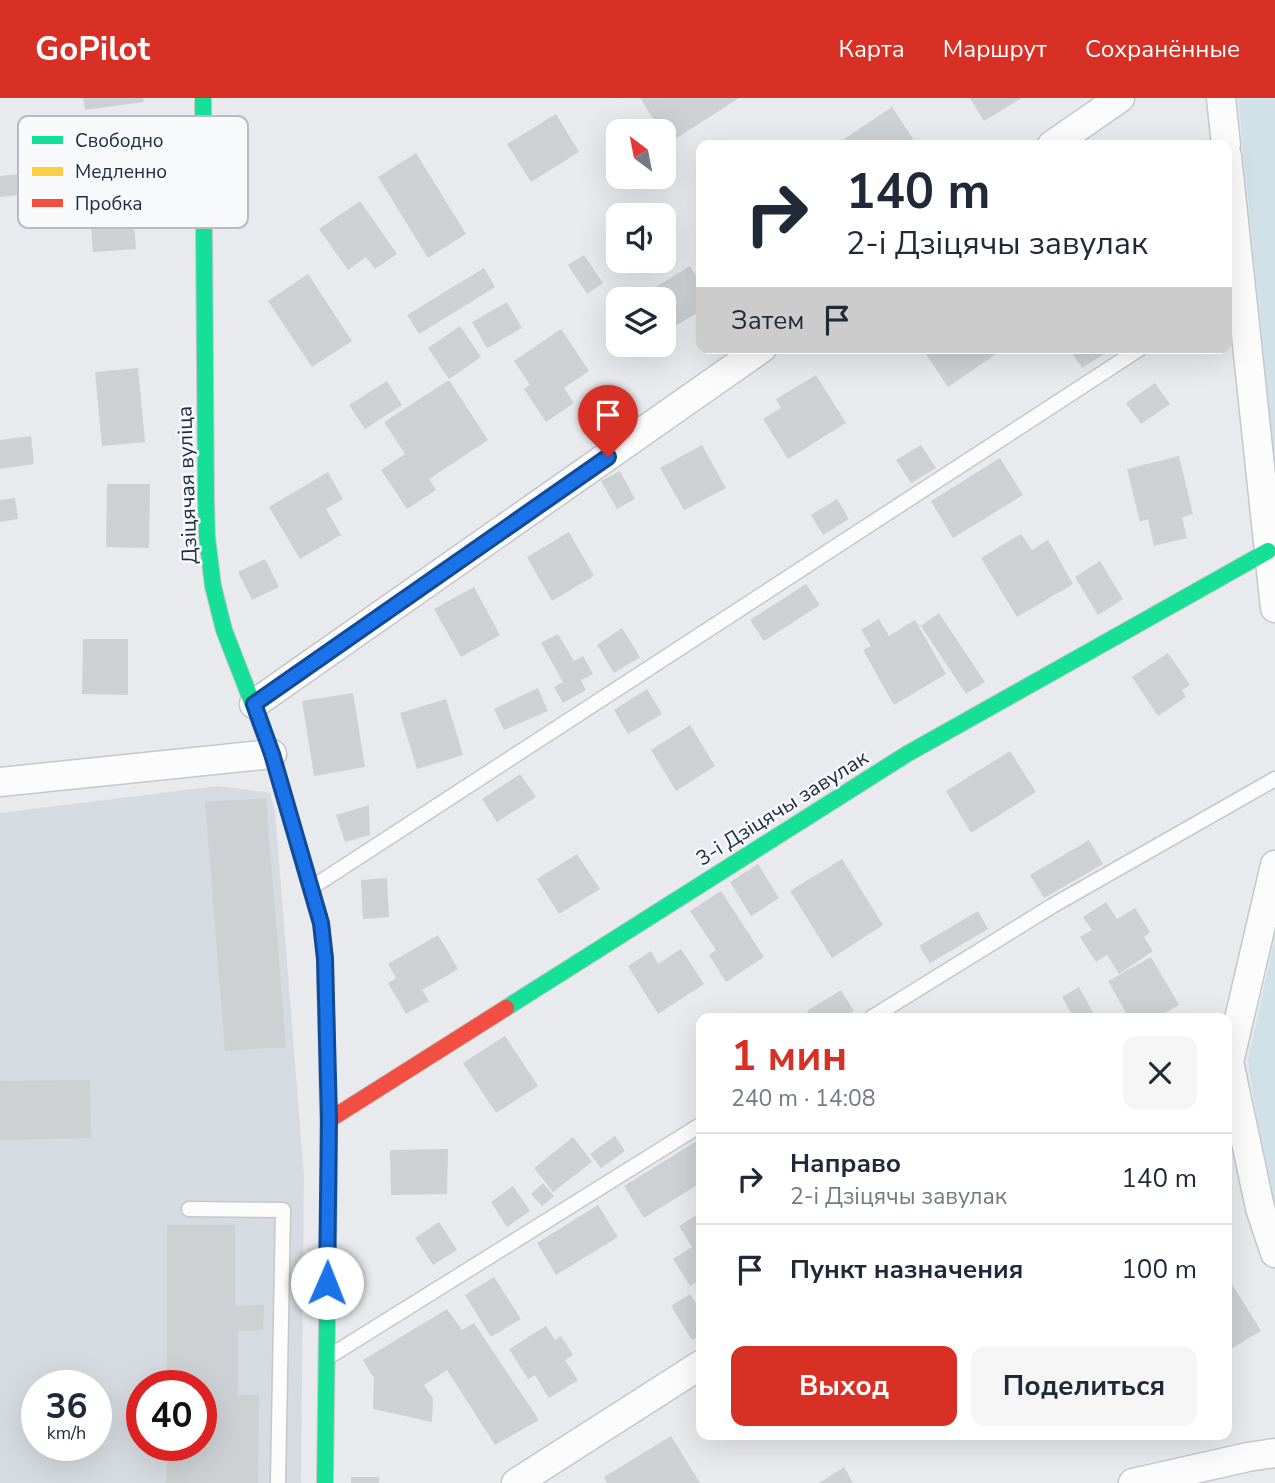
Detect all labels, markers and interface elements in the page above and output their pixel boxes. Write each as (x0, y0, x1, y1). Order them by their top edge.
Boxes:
text: GoPilot (35, 27, 150, 72)
text: Карта (839, 33, 905, 65)
text: Маршрут (943, 33, 1047, 65)
text: Сохранённые (1085, 33, 1240, 65)
legend (18, 116, 248, 228)
north arrow (606, 119, 676, 189)
map controls (606, 119, 676, 357)
text: Свободно (75, 128, 164, 154)
text: 140 m (846, 158, 990, 225)
text: Медленно (75, 159, 167, 185)
icon: right (731, 168, 822, 259)
text: Пробка (75, 191, 142, 217)
button: sound (606, 203, 676, 273)
text: 2-і Дзіцячы завулак (846, 222, 1148, 265)
button: layers (606, 287, 676, 357)
icon: arrive (818, 301, 856, 339)
text: Затем (731, 303, 804, 338)
pin (578, 385, 638, 457)
icon: arrive (589, 396, 627, 434)
street label: Дзіцячая вуліца (170, 405, 204, 565)
street label: 3-і Дзіцячы завулак (691, 743, 874, 872)
text: 1 мин (731, 1028, 847, 1085)
button: close (1123, 1036, 1197, 1110)
text: 240 m · 14:08 (731, 1083, 876, 1114)
text: Направо (790, 1146, 901, 1181)
icon: right (731, 1160, 769, 1198)
text: 140 m (1121, 1161, 1197, 1196)
text: 2-і Дзіцячы завулак (790, 1181, 1007, 1212)
position arrow (290, 1246, 364, 1320)
icon: arrive (731, 1251, 769, 1289)
text: Пункт назначения (790, 1252, 1023, 1287)
text: 100 m (1121, 1252, 1197, 1287)
button: Выход (731, 1346, 957, 1426)
button: Поделиться (971, 1346, 1197, 1426)
speed limit sign: 40 (126, 1370, 217, 1461)
text: 36 (45, 1383, 88, 1430)
text: km/h (47, 1421, 86, 1445)

